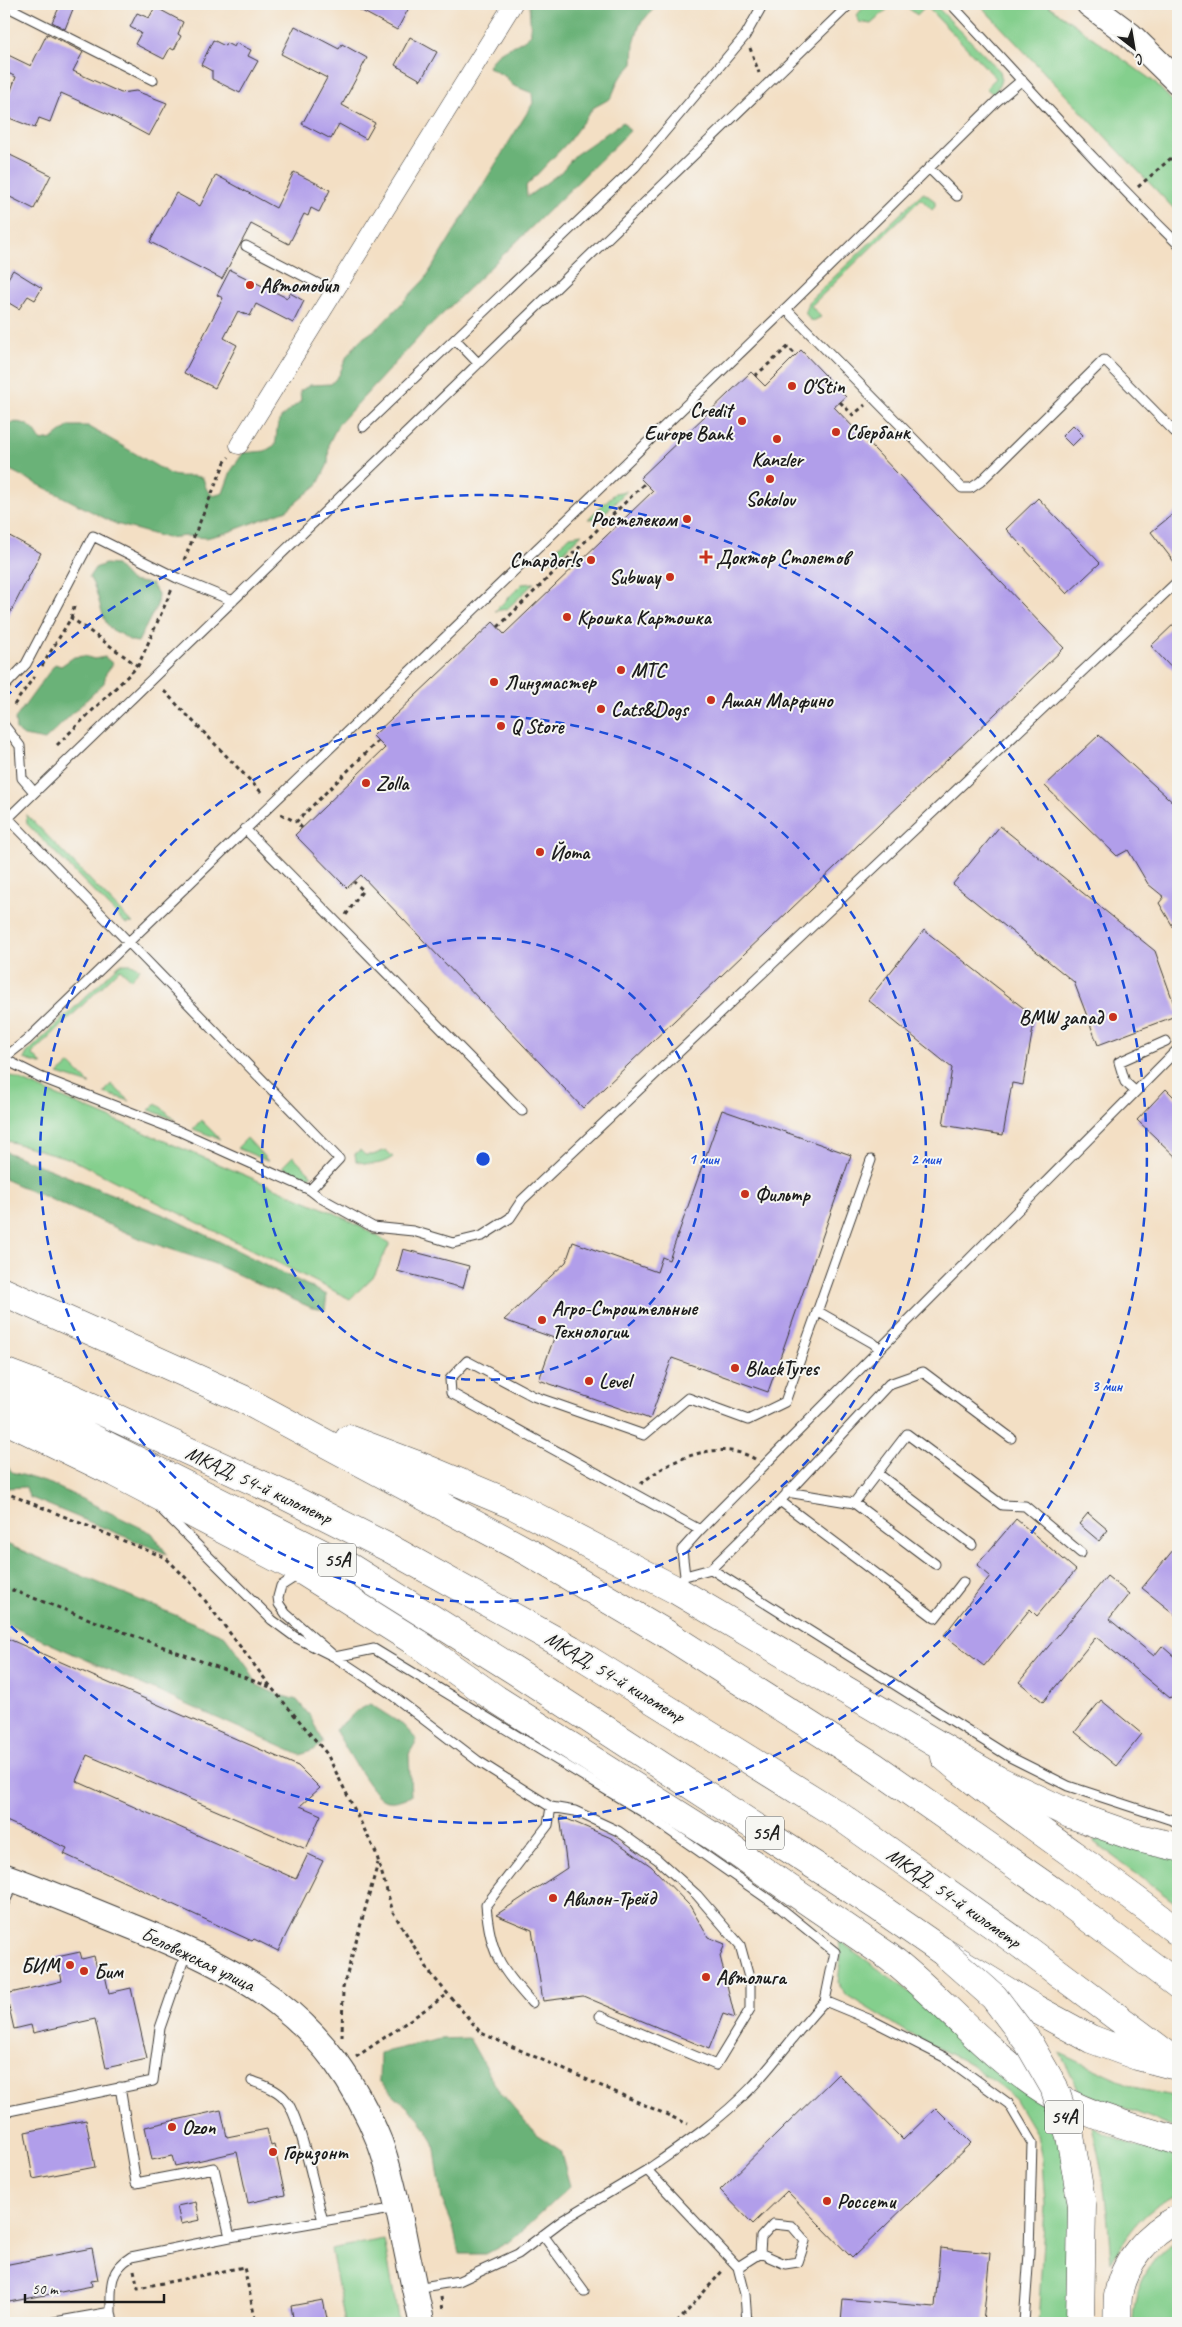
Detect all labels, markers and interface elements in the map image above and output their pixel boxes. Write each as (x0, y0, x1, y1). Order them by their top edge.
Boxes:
north arrow (1110, 22, 1160, 72)
text: С (1131, 50, 1148, 69)
place label: Автомобил (260, 273, 339, 298)
marker: Автомобил (244, 279, 256, 291)
place label: O'Stin (802, 374, 845, 399)
marker: O'Stin (786, 380, 798, 392)
place label: Credit Europe Bank (644, 398, 735, 446)
marker: Credit Europe Bank (736, 415, 748, 427)
place label: Сбербанк (846, 420, 912, 445)
marker: Сбербанк (830, 426, 842, 438)
marker: Kanzler (771, 433, 783, 445)
place label: Kanzler (751, 447, 805, 472)
marker: Sokolov (764, 473, 776, 485)
place label: Sokolov (745, 487, 797, 512)
place label: Ростелеком (591, 507, 678, 532)
marker: Ростелеком (681, 513, 693, 525)
place label: Доктор Столетов (716, 545, 854, 570)
place label: Стардог!s (510, 548, 583, 573)
marker: Доктор Столетов (700, 551, 712, 563)
marker: Стардог!s (585, 554, 597, 566)
place label: Subway (609, 565, 662, 590)
marker: Subway (664, 571, 676, 583)
place label: Крошка Картошка (577, 605, 712, 630)
marker: Крошка Картошка (561, 611, 573, 623)
place label: МТС (631, 658, 668, 683)
marker: МТС (615, 664, 627, 676)
place label: Линзмастер (504, 670, 598, 696)
marker: Линзмастер (488, 676, 500, 688)
place label: Ашан Марфино (721, 688, 834, 713)
marker: Ашан Марфино (705, 694, 717, 706)
place label: Cats&Dogs (611, 697, 690, 722)
marker: Cats&Dogs (595, 703, 607, 715)
place label: Q Store (511, 714, 565, 739)
marker: Q Store (495, 720, 507, 732)
place label: Zolla (376, 771, 410, 796)
marker: Zolla (360, 777, 372, 789)
place label: Йота (550, 840, 591, 865)
marker: Йота (534, 846, 546, 858)
place label: BMW запад (1019, 1005, 1105, 1031)
marker: BMW запад (1107, 1011, 1119, 1023)
centre of rings (474, 1150, 492, 1168)
text: 1 мин (689, 1150, 721, 1169)
text: 2 мин (911, 1150, 943, 1169)
place label: Фильтр (755, 1182, 811, 1207)
marker: Фильтр (739, 1188, 751, 1200)
place label: Агро-Строительные Технологии (552, 1296, 699, 1344)
marker: Агро-Строительные Технологии (536, 1314, 548, 1326)
place label: BlackTyres (745, 1356, 820, 1381)
marker: BlackTyres (729, 1362, 741, 1374)
place label: Level (599, 1369, 635, 1394)
marker: Level (583, 1375, 595, 1387)
text: 3 мин (1092, 1377, 1124, 1396)
street label: МКАД, 54-й километр (182, 1440, 337, 1530)
road number: 55А (318, 1544, 356, 1576)
street label: МКАД, 54-й километр (541, 1625, 691, 1729)
road number: 55А (746, 1816, 784, 1850)
street label: МКАД, 54-й километр (882, 1842, 1027, 1955)
place label: Авилон-Трейд (563, 1886, 658, 1911)
marker: Авилон-Трейд (547, 1892, 559, 1904)
street label: Беловежская улица (137, 1921, 260, 1998)
place label: БИМ (21, 1953, 61, 1978)
marker: БИМ (64, 1959, 76, 1971)
place label: Бим (94, 1959, 124, 1984)
marker: Бим (78, 1965, 90, 1977)
place label: Автолига (716, 1965, 788, 1990)
marker: Автолига (700, 1971, 712, 1983)
road number: 54А (1045, 2100, 1083, 2134)
place label: Ozon (182, 2115, 216, 2140)
marker: Ozon (166, 2121, 178, 2133)
place label: Горизонт (283, 2140, 349, 2166)
marker: Горизонт (267, 2146, 279, 2158)
place label: Россети (837, 2189, 897, 2214)
marker: Россети (821, 2195, 833, 2207)
scale bar (25, 2272, 164, 2304)
text: 50 m (32, 2280, 59, 2299)

